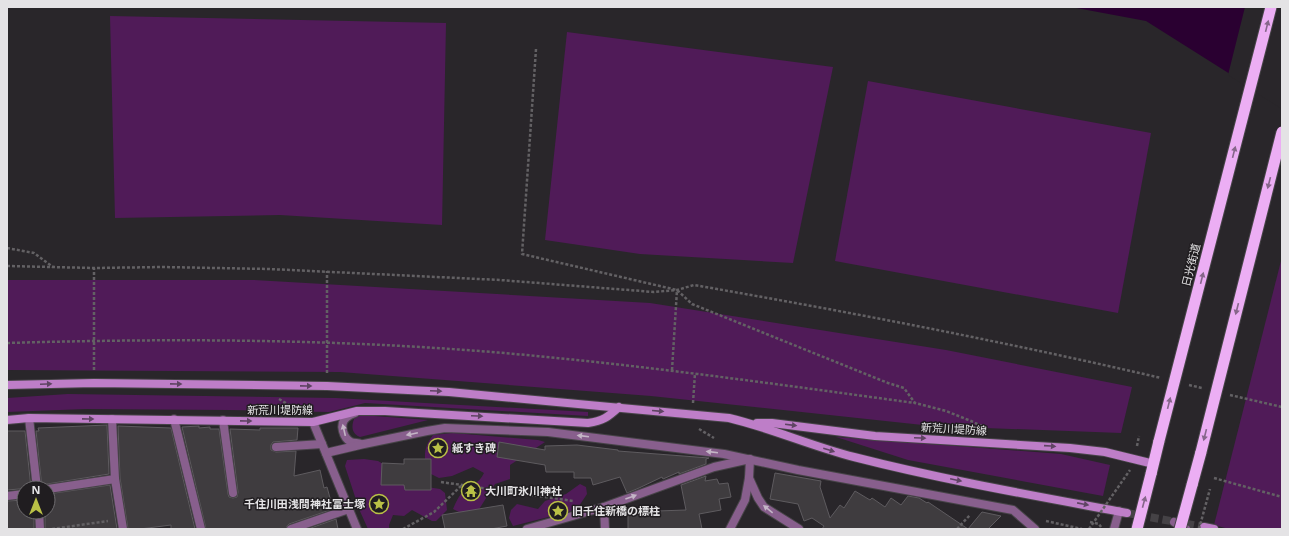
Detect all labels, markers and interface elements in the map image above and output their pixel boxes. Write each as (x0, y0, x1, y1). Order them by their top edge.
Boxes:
one-way arrow (1264, 20, 1270, 32)
one-way arrow (1231, 145, 1237, 157)
one-way arrow (1266, 178, 1272, 190)
street label: 日光街道 (1178, 242, 1203, 288)
one-way arrow (1199, 271, 1205, 284)
one-way arrow (1234, 304, 1240, 316)
one-way arrow (40, 381, 53, 387)
one-way arrow (170, 381, 183, 387)
one-way arrow (300, 382, 312, 389)
one-way arrow (430, 388, 443, 394)
one-way arrow (1166, 397, 1172, 409)
street label: 新荒川堤防線 (247, 402, 313, 417)
one-way arrow (652, 407, 664, 414)
one-way arrow (471, 413, 483, 420)
one-way arrow (82, 416, 95, 422)
one-way arrow (240, 417, 252, 424)
street label: 新荒川堤防線 (921, 419, 987, 438)
one-way arrow (785, 422, 797, 428)
one-way arrow (341, 424, 347, 437)
one-way arrow (1202, 430, 1208, 442)
one-way arrow (406, 431, 418, 437)
one-way arrow (577, 433, 589, 440)
one-way arrow (914, 435, 926, 442)
place icon: 紙すき碑 (427, 437, 449, 459)
place label: 紙すき碑 (452, 440, 496, 455)
one-way arrow (1044, 443, 1056, 450)
one-way arrow (823, 447, 835, 453)
one-way arrow (706, 449, 718, 455)
one-way arrow (949, 477, 962, 483)
north arrow (16, 480, 56, 520)
temple icon: 大川町氷川神社 (460, 480, 482, 502)
text: N (32, 482, 40, 497)
place label: 大川町氷川神社 (485, 483, 562, 498)
place icon: 千住川田浅間神社富士塚 (368, 493, 390, 515)
one-way arrow (625, 494, 637, 500)
one-way arrow (1141, 495, 1147, 507)
place label: 千住川田浅間神社富士塚 (244, 496, 366, 511)
place icon: 旧千住新橋の標柱 (547, 500, 569, 522)
one-way arrow (1077, 502, 1089, 508)
place label: 旧千住新橋の標柱 (572, 503, 660, 518)
one-way arrow (762, 505, 773, 513)

